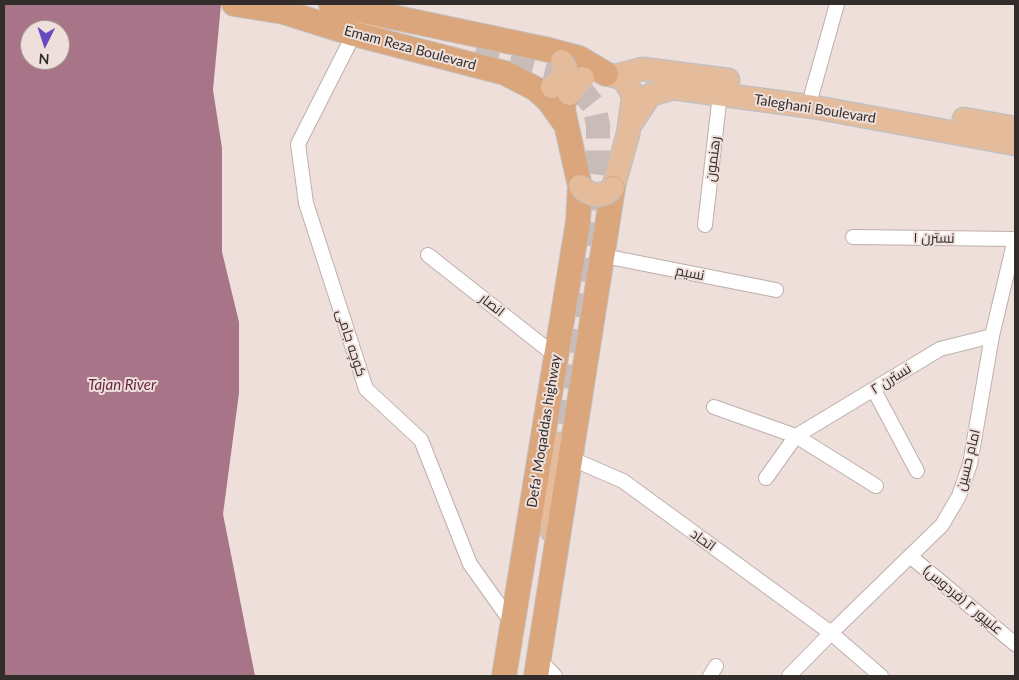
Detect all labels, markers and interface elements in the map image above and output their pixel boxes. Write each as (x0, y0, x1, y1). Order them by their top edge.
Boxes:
north arrow (20, 20, 70, 70)
street label: Emam Reza Boulevard (342, 22, 478, 74)
text: N (38, 51, 50, 68)
street label: Taleghani Boulevard (753, 91, 877, 127)
street label: رهنمون (702, 135, 724, 183)
street label: نسترن ۱ (913, 229, 955, 247)
street label: نسیم (674, 262, 706, 284)
street label: انصار (476, 290, 508, 320)
street label: کوچه جامی (332, 307, 370, 379)
street label: Defa' Moqaddas highway (524, 353, 564, 509)
street label: نسترن ۲ (868, 360, 914, 398)
water label: Tajan River (88, 376, 156, 394)
street label: امام حسین (952, 427, 984, 493)
street label: اتحاد (687, 525, 719, 555)
street label: علیپور ۲ (فردوس) (920, 562, 1006, 638)

